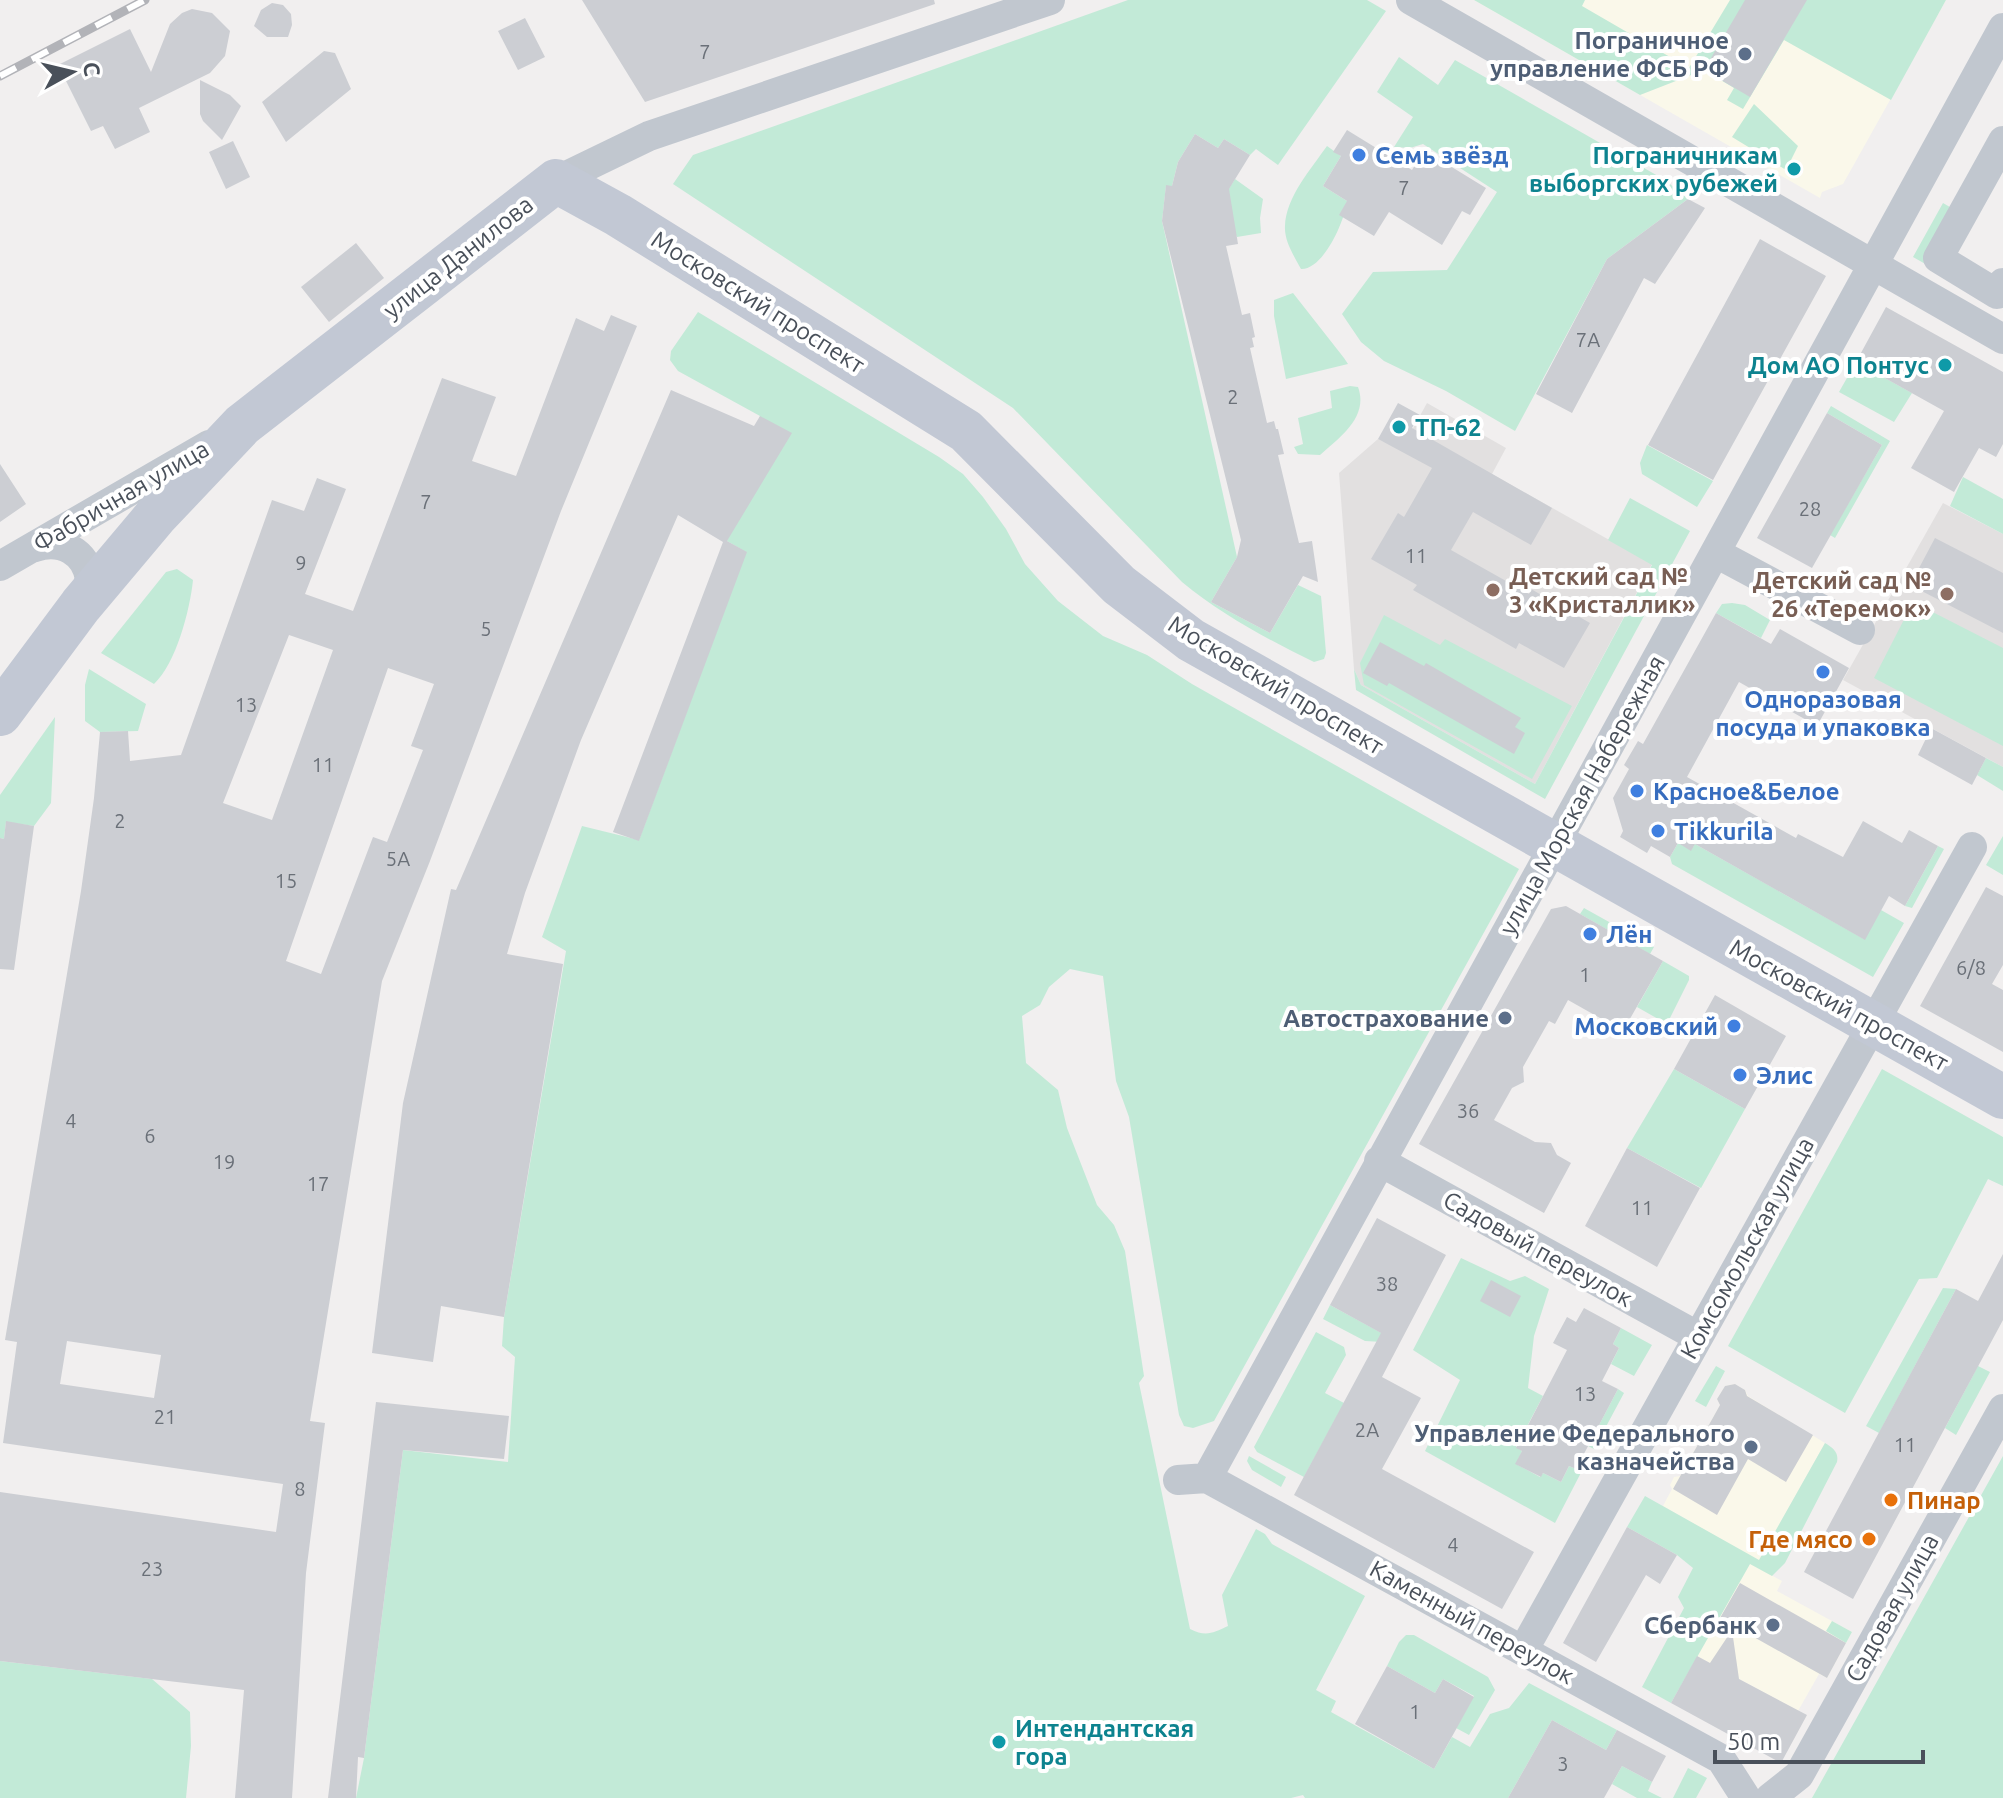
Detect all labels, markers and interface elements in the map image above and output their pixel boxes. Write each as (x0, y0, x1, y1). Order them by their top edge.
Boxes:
place label: Пограничное управление ФСБ РФ (1490, 27, 1729, 82)
north arrow (32, 32, 112, 112)
house number: 7 (699, 40, 711, 63)
marker: Пограничное управление ФСБ РФ (1736, 45, 1754, 63)
text: С (79, 60, 106, 78)
place label: Семь звёзд (1375, 142, 1509, 169)
place label: Пограничникам выборгских рубежей (1529, 142, 1778, 197)
marker: Семь звёзд (1350, 146, 1368, 164)
marker: Пограничникам выборгских рубежей (1785, 160, 1803, 178)
house number: 7 (1398, 176, 1410, 199)
street label: улица Данилова (378, 190, 538, 324)
street label: Московский проспект (647, 225, 870, 379)
house number: 7А (1576, 328, 1600, 351)
place label: Дом АО Понтус (1748, 352, 1929, 379)
marker: Дом АО Понтус (1936, 356, 1954, 374)
house number: 2 (1227, 385, 1239, 408)
place label: ТП-62 (1415, 414, 1482, 441)
marker: ТП-62 (1390, 418, 1408, 436)
street label: Фабричная улица (28, 435, 214, 557)
house number: 7 (420, 490, 432, 513)
house number: 28 (1799, 497, 1821, 520)
house number: 11 (1405, 544, 1427, 567)
house number: 9 (295, 551, 307, 574)
place label: Детский сад № 3 «Кристаллик» (1509, 563, 1696, 618)
place label: Детский сад № 26 «Теремок» (1753, 567, 1931, 622)
marker: Детский сад № 3 «Кристаллик» (1484, 581, 1502, 599)
marker: Детский сад № 26 «Теремок» (1938, 585, 1956, 603)
street label: Московский проспект (1164, 610, 1389, 760)
house number: 5 (480, 617, 492, 640)
street label: улица Морская Набережная (1494, 651, 1670, 939)
marker: Одноразовая посуда и упаковка (1814, 663, 1832, 681)
place label: Одноразовая посуда и упаковка (1715, 686, 1931, 741)
house number: 13 (235, 693, 257, 716)
house number: 11 (312, 753, 334, 776)
place label: Красное&Белое (1653, 778, 1840, 805)
marker: Красное&Белое (1628, 782, 1646, 800)
house number: 2 (114, 809, 126, 832)
place label: Tikkurila (1674, 818, 1774, 845)
marker: Tikkurila (1649, 822, 1667, 840)
house number: 5А (386, 847, 410, 870)
house number: 15 (275, 869, 297, 892)
place label: Лён (1606, 921, 1652, 948)
marker: Лён (1581, 925, 1599, 943)
street label: Московский проспект (1725, 934, 1953, 1077)
house number: 6/8 (1956, 956, 1986, 979)
house number: 1 (1579, 963, 1591, 986)
place label: Автострахование (1283, 1005, 1489, 1032)
marker: Автострахование (1496, 1009, 1514, 1027)
place label: Московский (1574, 1013, 1718, 1040)
marker: Московский (1725, 1017, 1743, 1035)
place label: Элис (1756, 1062, 1813, 1089)
marker: Элис (1731, 1066, 1749, 1084)
house number: 36 (1457, 1099, 1479, 1122)
house number: 4 (65, 1109, 77, 1132)
house number: 6 (144, 1124, 156, 1147)
street label: Комсомольская улица (1675, 1133, 1819, 1363)
house number: 19 (213, 1150, 235, 1173)
house number: 17 (307, 1172, 329, 1195)
street label: Садовый переулок (1439, 1186, 1637, 1312)
house number: 11 (1631, 1196, 1653, 1219)
house number: 38 (1376, 1272, 1398, 1295)
house number: 13 (1574, 1382, 1596, 1405)
house number: 21 (154, 1405, 176, 1428)
house number: 2А (1355, 1418, 1379, 1441)
place label: Управление Федерального казначейства (1414, 1420, 1735, 1475)
house number: 11 (1894, 1433, 1916, 1456)
marker: Управление Федерального казначейства (1742, 1438, 1760, 1456)
house number: 8 (294, 1477, 306, 1500)
place label: Пинар (1907, 1487, 1981, 1514)
marker: Пинар (1882, 1491, 1900, 1509)
place label: Где мясо (1748, 1526, 1853, 1553)
street label: Садовая улица (1840, 1529, 1944, 1687)
marker: Где мясо (1860, 1530, 1878, 1548)
house number: 4 (1447, 1533, 1459, 1556)
street label: Каменный переулок (1365, 1555, 1579, 1689)
house number: 23 (141, 1557, 163, 1580)
place label: Сбербанк (1644, 1612, 1757, 1639)
marker: Сбербанк (1764, 1616, 1782, 1634)
house number: 1 (1409, 1700, 1421, 1723)
scale bar (1715, 1714, 1923, 1764)
place label: Интендантская гора (1015, 1715, 1194, 1770)
text: 50 m (1727, 1728, 1780, 1755)
marker: Интендантская гора (990, 1733, 1008, 1751)
house number: 3 (1557, 1752, 1569, 1775)

